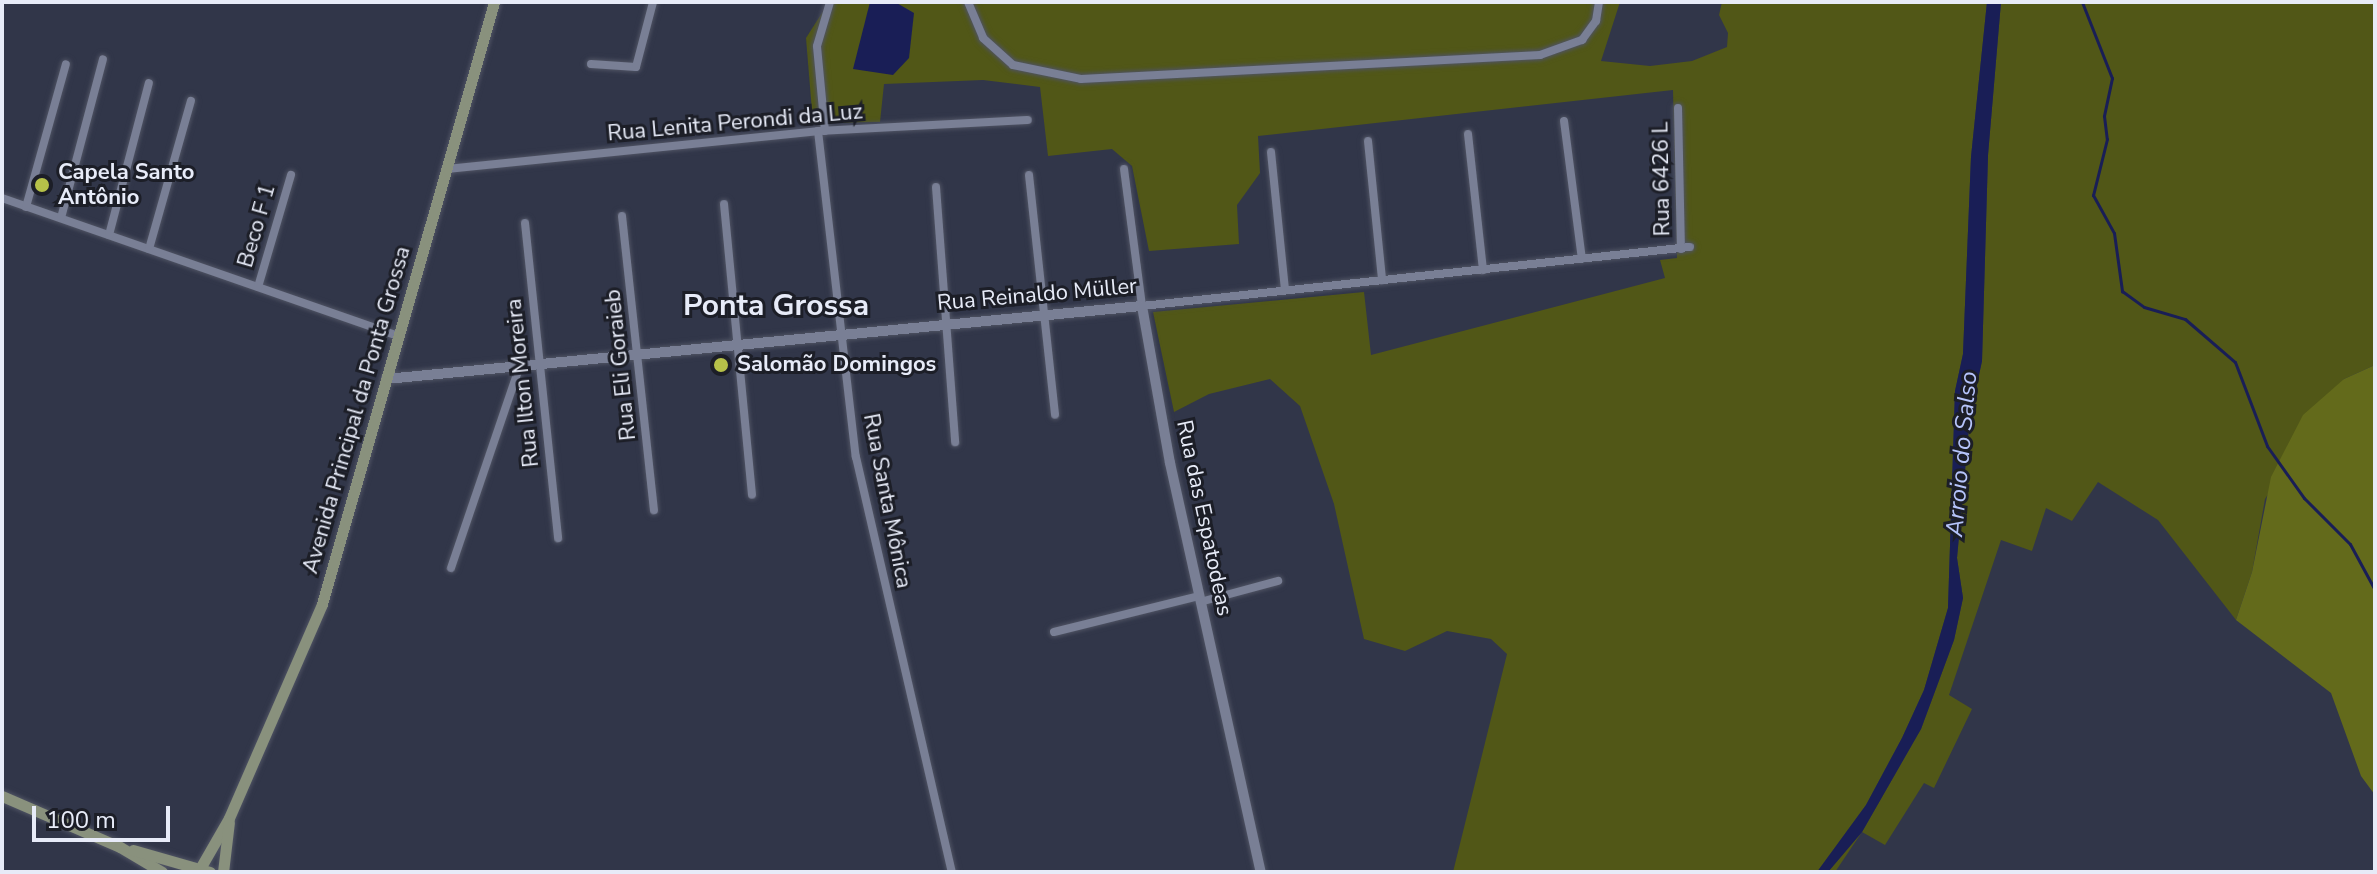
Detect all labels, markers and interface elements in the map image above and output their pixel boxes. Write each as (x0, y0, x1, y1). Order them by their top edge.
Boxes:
street label: Rua Lenita Perondi da Luz (606, 99, 864, 147)
street label: Rua 6426 L (1648, 121, 1676, 237)
place label: Capela Santo Antônio (58, 159, 194, 210)
marker: Capela Santo Antônio (33, 176, 51, 194)
street label: Beco F 1 (233, 181, 281, 271)
street label: Avenida Principal da Ponta Grossa (298, 243, 416, 577)
street label: Rua Reinaldo Müller (936, 273, 1138, 317)
street label: Rua Eli Goraieb (600, 288, 642, 442)
district label: Ponta Grossa (683, 288, 869, 324)
street label: Rua Ilton Moreira (501, 297, 545, 469)
place label: Salomão Domingos (737, 352, 936, 378)
marker: Salomão Domingos (712, 356, 730, 374)
water label: Arroio do Salso (1940, 370, 1984, 538)
street label: Rua Santa Mônica (857, 411, 917, 591)
street label: Rua das Espatodeas (1170, 418, 1238, 618)
scale bar (36, 790, 174, 840)
text: 100 m (46, 804, 116, 836)

